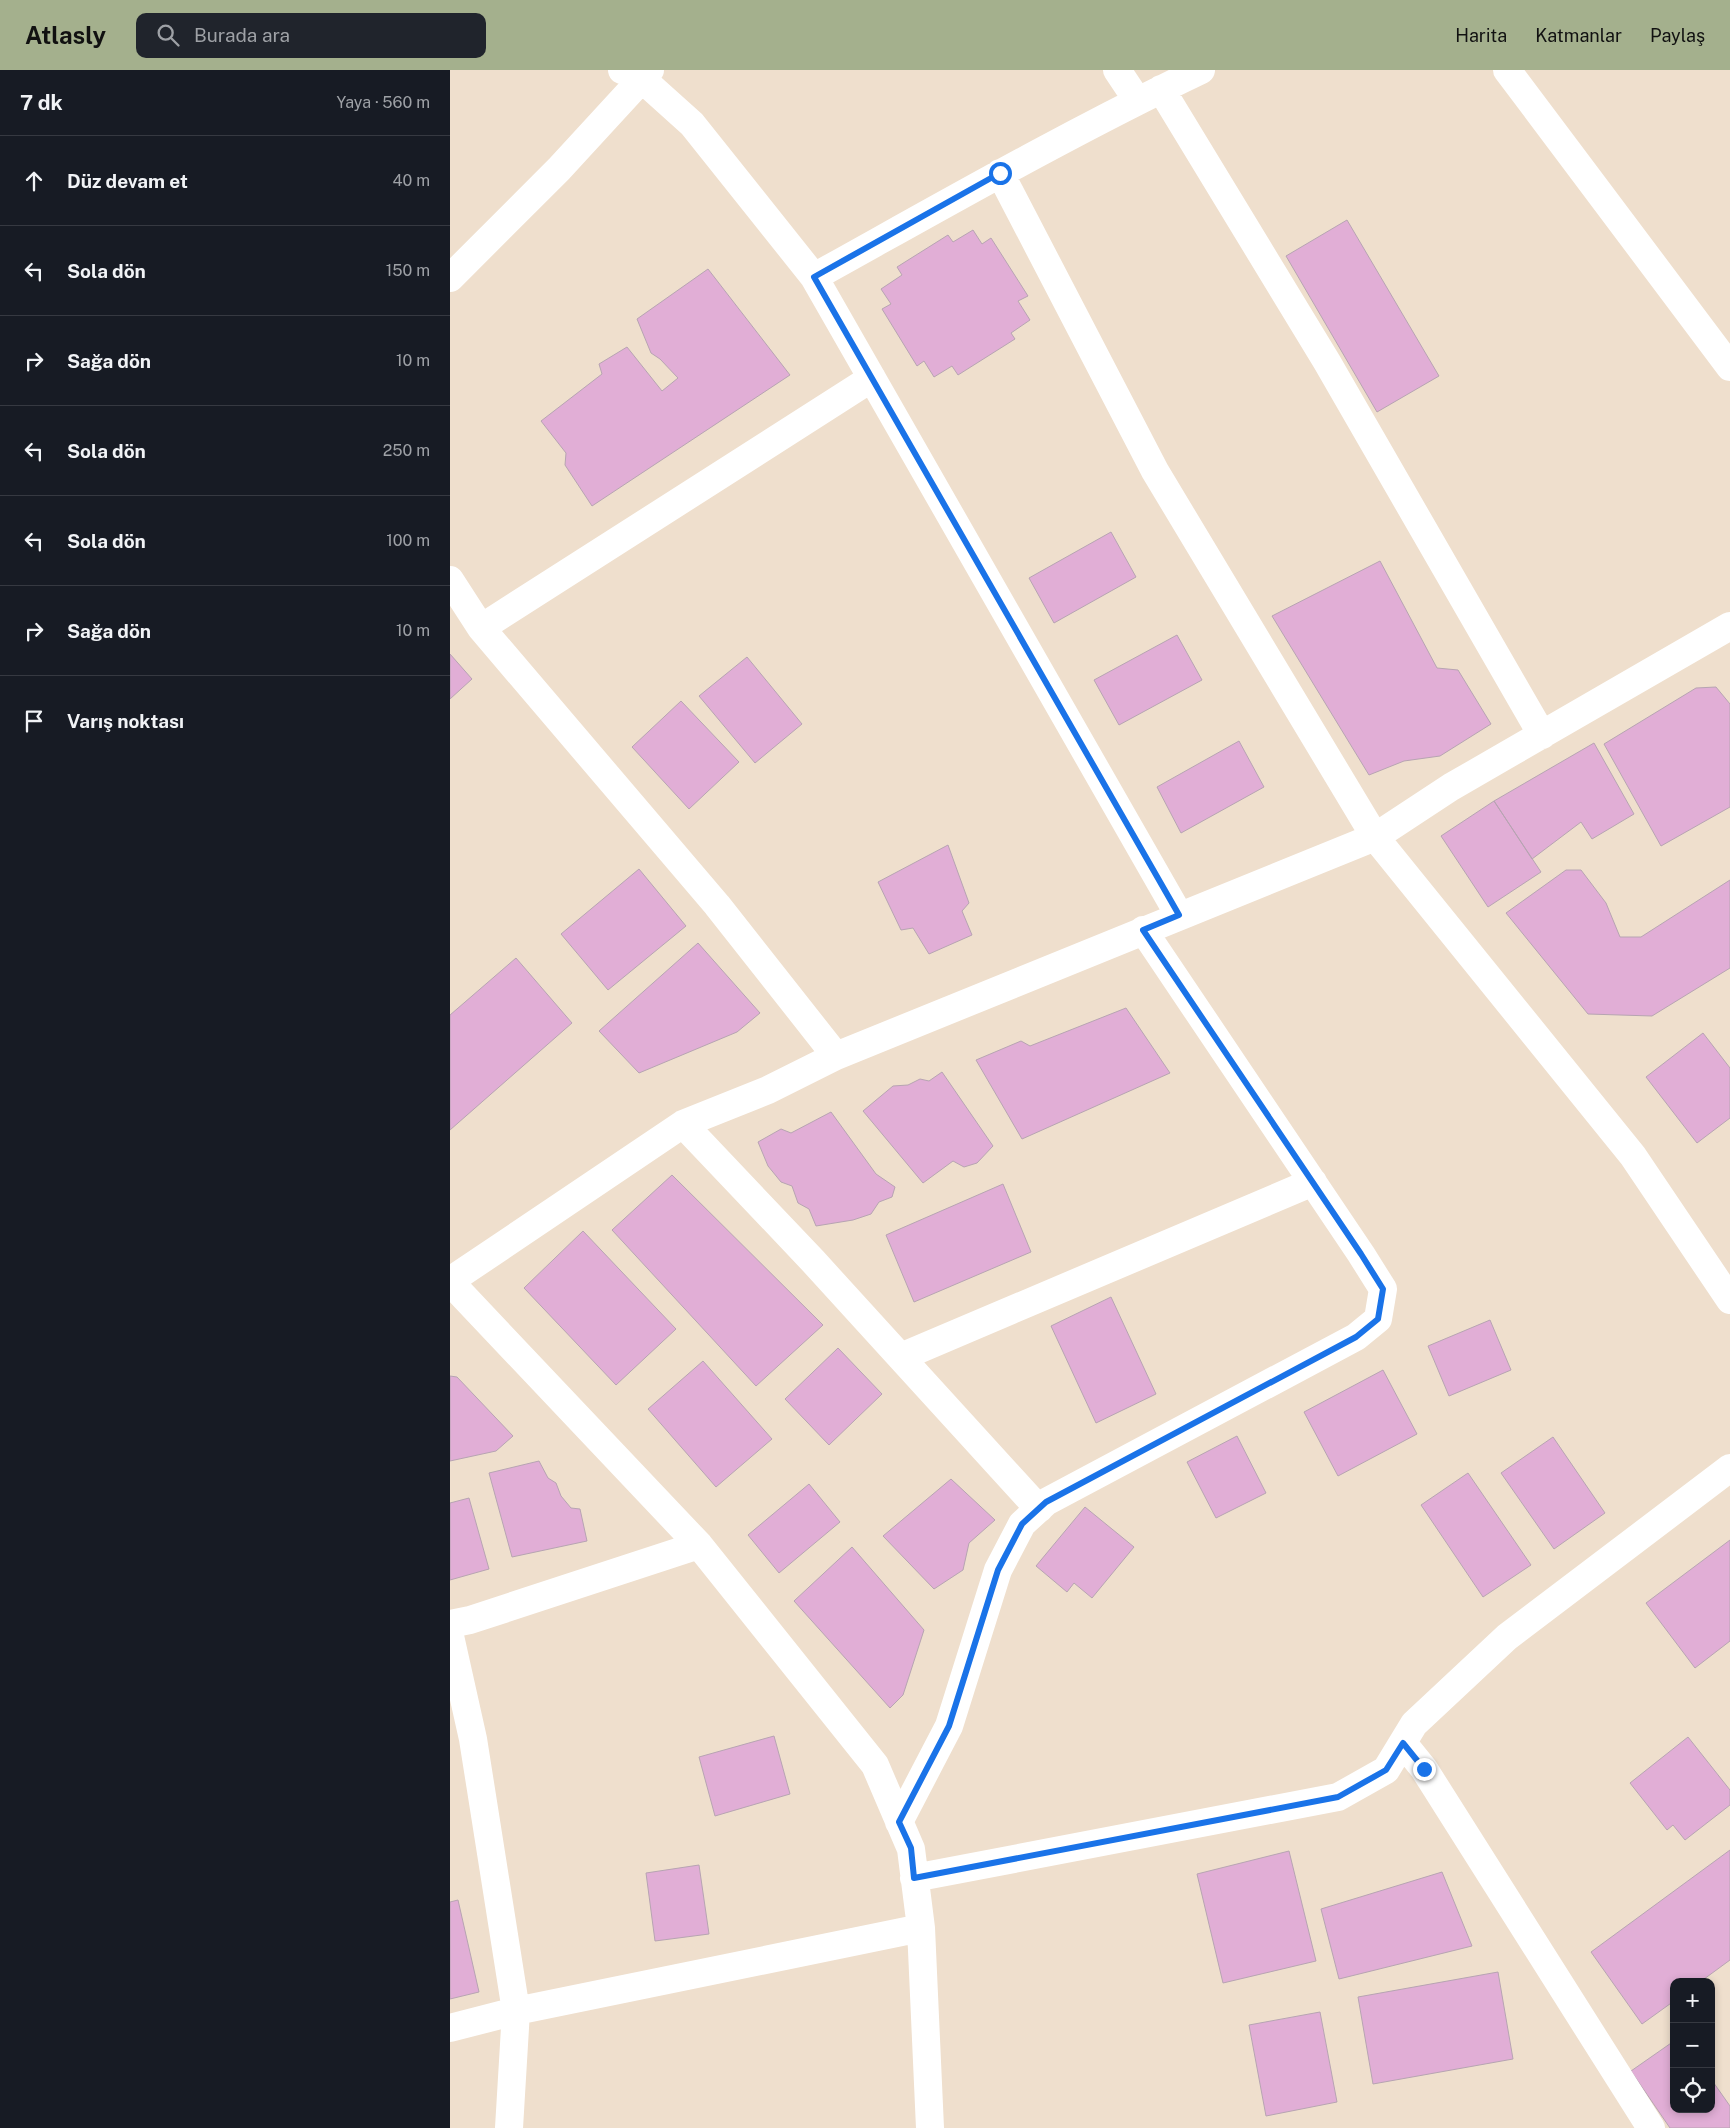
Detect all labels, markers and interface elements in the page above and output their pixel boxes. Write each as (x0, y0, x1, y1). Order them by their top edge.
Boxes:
search box (136, 13, 486, 58)
text: Atlasly (25, 21, 106, 49)
icon: search (154, 21, 182, 49)
text: Burada ara (194, 24, 290, 46)
text: Harita (1455, 25, 1507, 46)
text: Katmanlar (1535, 25, 1622, 46)
text: Paylaş (1650, 25, 1705, 46)
text: 7 dk (20, 90, 63, 115)
text: Yaya · 560 m (337, 93, 430, 112)
route start (989, 162, 1012, 185)
icon: ahead (20, 167, 48, 195)
text: Düz devam et (67, 170, 188, 192)
text: 40 m (392, 171, 430, 190)
icon: left (20, 257, 48, 285)
text: Sola dön (67, 260, 146, 282)
text: 150 m (386, 261, 430, 280)
icon: right (20, 347, 48, 375)
text: Sağa dön (67, 350, 151, 372)
text: 10 m (396, 351, 430, 370)
icon: left (20, 437, 48, 465)
text: Sola dön (67, 440, 146, 462)
text: 250 m (383, 441, 430, 460)
icon: left (20, 527, 48, 555)
text: Sola dön (67, 530, 146, 552)
text: 100 m (386, 531, 430, 550)
icon: right (20, 617, 48, 645)
text: Sağa dön (67, 620, 151, 642)
text: 10 m (396, 621, 430, 640)
icon: arrive (20, 707, 48, 735)
text: Varış noktası (67, 710, 184, 732)
route end (1413, 1758, 1436, 1781)
map controls (1670, 1978, 1715, 2113)
button: + (1670, 1978, 1715, 2023)
button: − (1670, 2023, 1715, 2068)
button: locate (1670, 2068, 1715, 2113)

